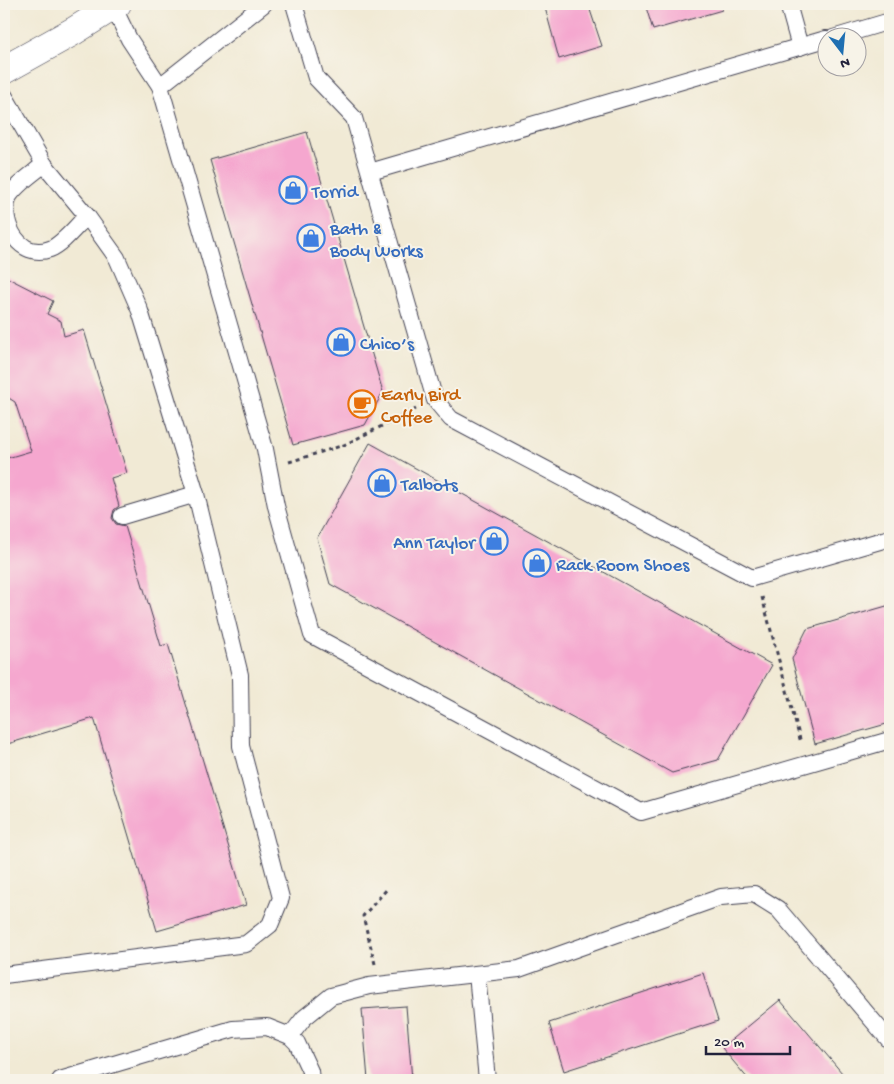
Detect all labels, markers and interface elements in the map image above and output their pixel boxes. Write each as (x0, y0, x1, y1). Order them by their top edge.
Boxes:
north arrow (816, 28, 866, 78)
text: N (838, 53, 852, 72)
shop icon: Torrid (278, 175, 308, 205)
place label: Torrid (311, 182, 360, 205)
place label: Bath & Body Works (329, 219, 424, 264)
shop icon: Bath & Body Works (296, 223, 326, 253)
shop icon: Chico’s (326, 327, 356, 357)
place label: Chico’s (360, 334, 415, 357)
place label: Early Bird Coffee (381, 385, 462, 430)
cafe icon: Early Bird Coffee (347, 389, 377, 419)
shop icon: Talbots (367, 468, 397, 498)
place label: Talbots (400, 475, 459, 498)
shop icon: Ann Taylor (479, 526, 509, 556)
place label: Ann Taylor (393, 533, 477, 556)
shop icon: Rack Room Shoes (522, 548, 552, 578)
place label: Rack Room Shoes (556, 555, 690, 578)
scale bar (706, 1024, 790, 1056)
text: 20 m (714, 1034, 744, 1052)

